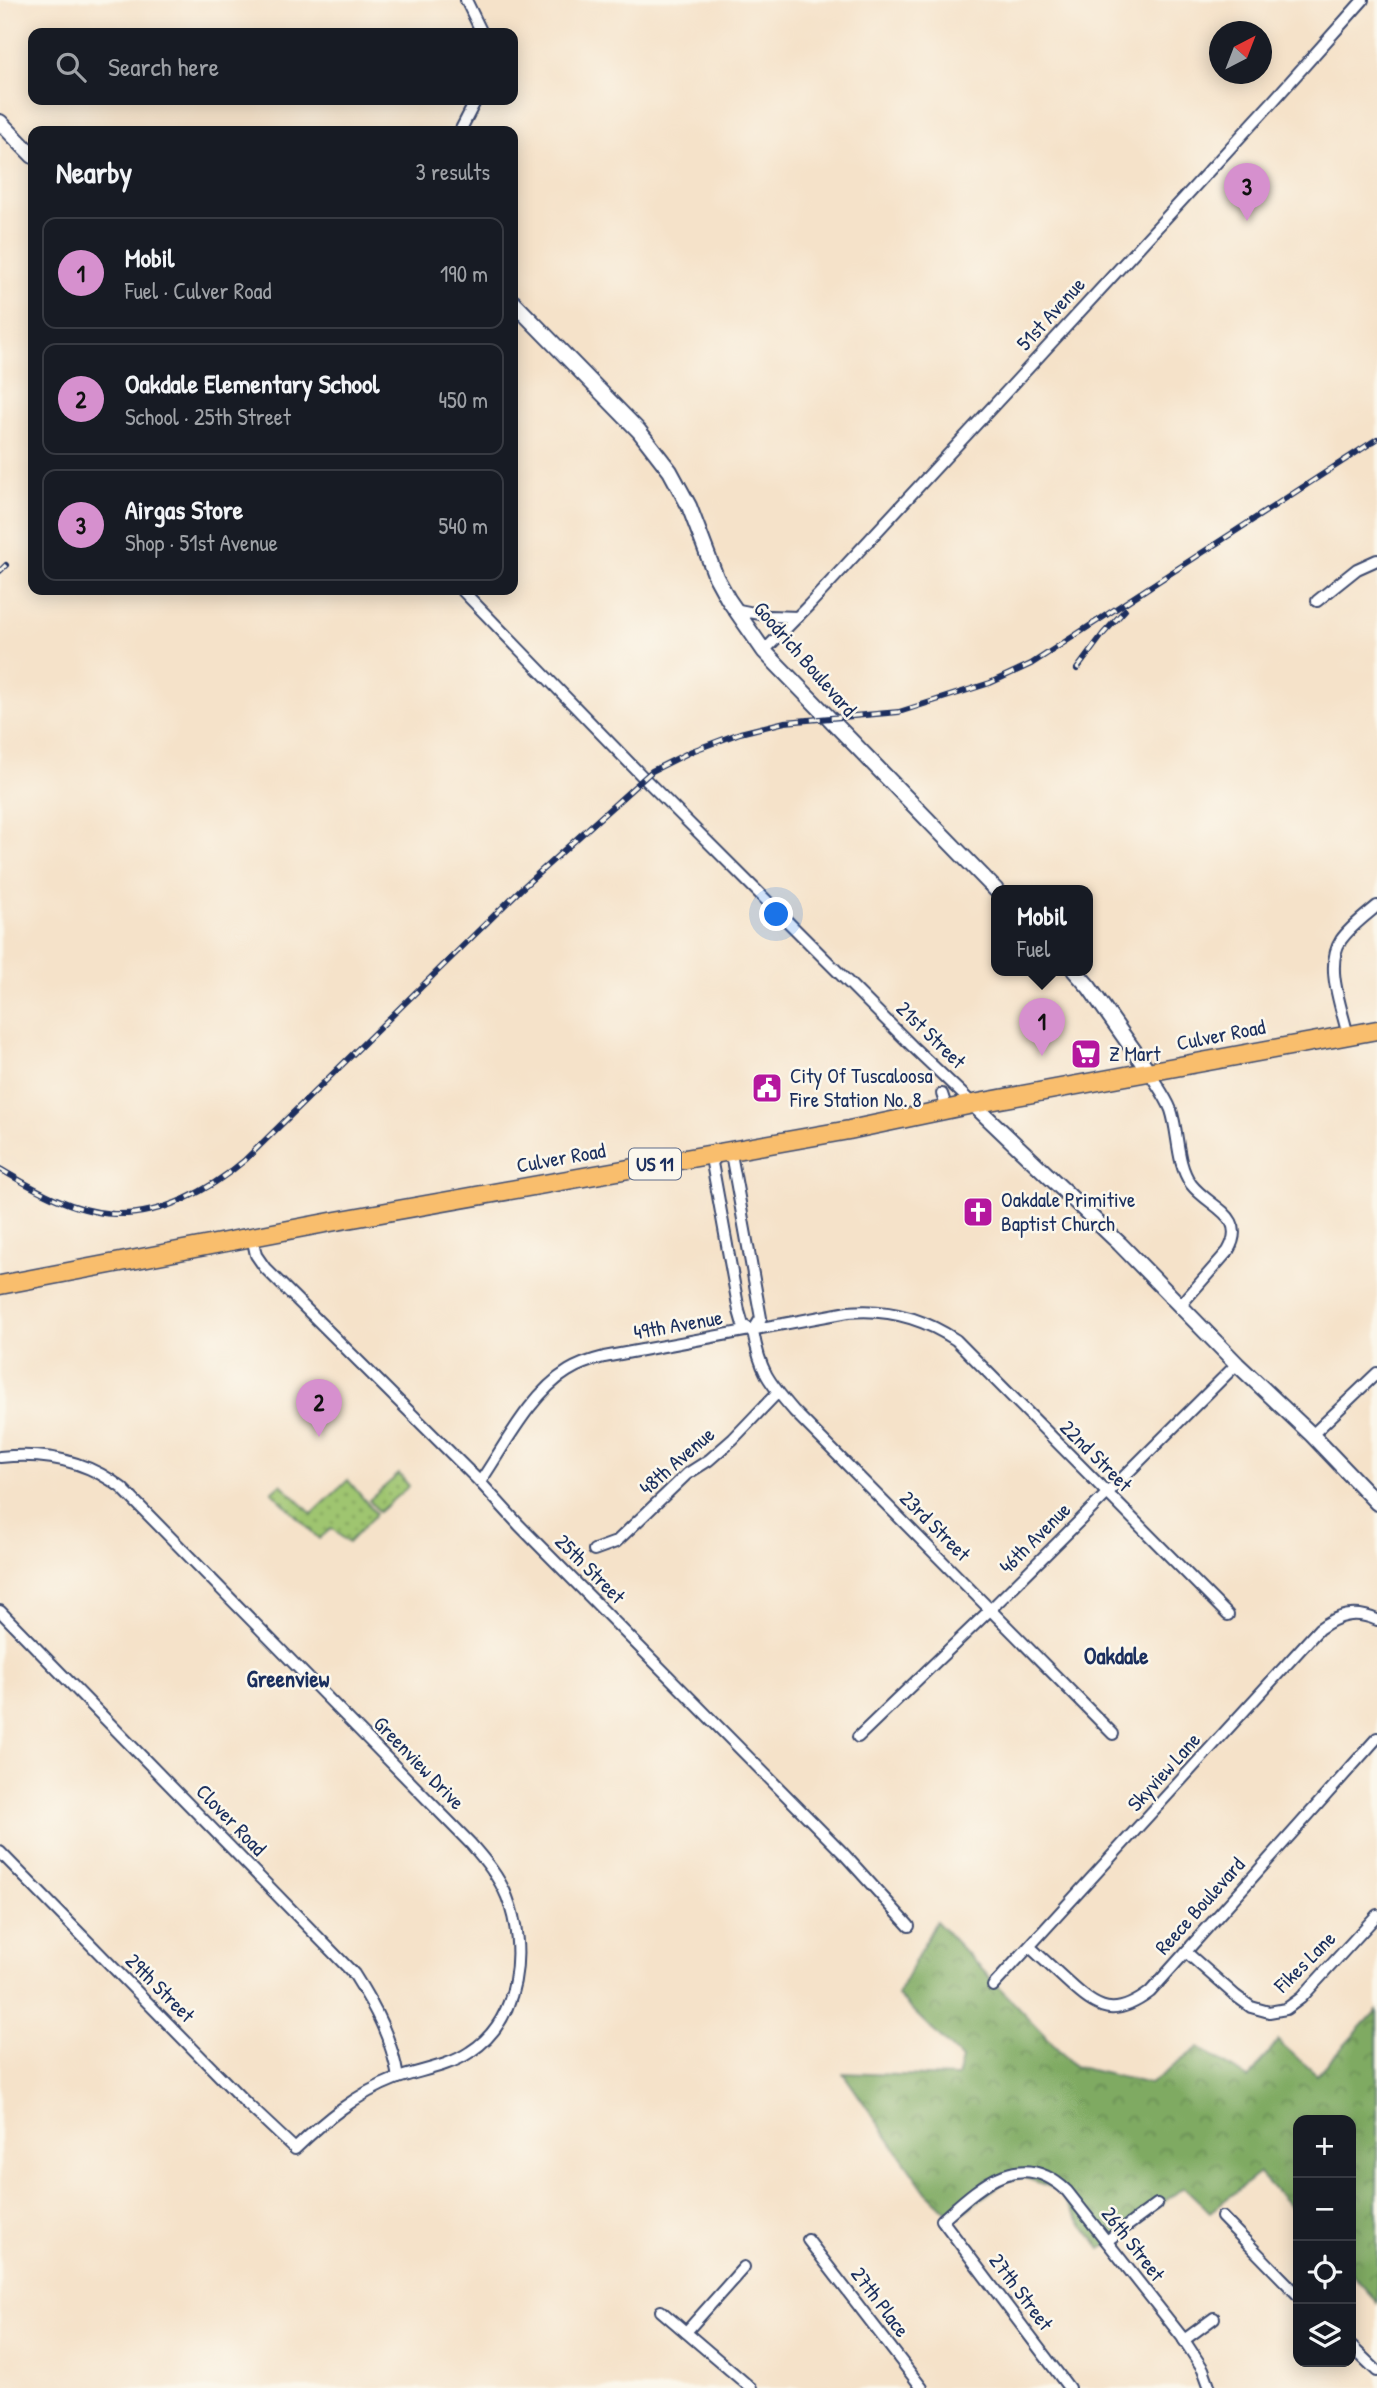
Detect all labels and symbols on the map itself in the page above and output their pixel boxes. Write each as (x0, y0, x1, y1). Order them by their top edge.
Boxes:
north arrow (1209, 21, 1272, 84)
pin: 3 (1224, 163, 1270, 221)
street label: 51st Avenue (1010, 271, 1091, 357)
street label: Goodrich Boulevard (747, 595, 864, 723)
your location (759, 897, 793, 931)
street label: 21st Street (890, 994, 973, 1076)
pin: 1 (1019, 998, 1065, 1056)
street label: Culver Road (1174, 1012, 1268, 1057)
supermarket icon: Z Mart (1069, 1037, 1103, 1071)
place label: Z Mart (1109, 1039, 1161, 1068)
place label: City Of Tuscaloosa Fire Station No. 8 (789, 1061, 933, 1114)
public building icon: City Of Tuscaloosa Fire Station No. 8 (750, 1071, 784, 1105)
street label: Culver Road (514, 1135, 608, 1180)
road number: US 11 (629, 1148, 681, 1180)
place label: Oakdale Primitive Baptist Church (1001, 1185, 1135, 1238)
church icon: Oakdale Primitive Baptist Church (961, 1195, 995, 1229)
street label: 49th Avenue (631, 1302, 725, 1347)
pin: 2 (296, 1379, 342, 1437)
street label: 22nd Street (1054, 1413, 1139, 1499)
street label: 48th Avenue (633, 1420, 721, 1501)
street label: 23rd Street (894, 1484, 978, 1568)
street label: 46th Avenue (992, 1495, 1077, 1580)
street label: 25th Street (549, 1527, 632, 1611)
district label: Oakdale (1084, 1640, 1149, 1671)
district label: Greenview (247, 1663, 330, 1694)
street label: Greenview Drive (367, 1709, 471, 1816)
street label: Skyview Lane (1120, 1726, 1207, 1817)
street label: Clover Road (190, 1777, 273, 1862)
street label: Reece Boulevard (1148, 1851, 1251, 1961)
street label: Fikes Lane (1267, 1924, 1342, 2000)
street label: 29th Street (119, 1947, 202, 2029)
street label: 26th Street (1095, 2200, 1172, 2288)
street label: 27th Street (983, 2247, 1061, 2337)
street label: 27th Place (844, 2260, 917, 2343)

